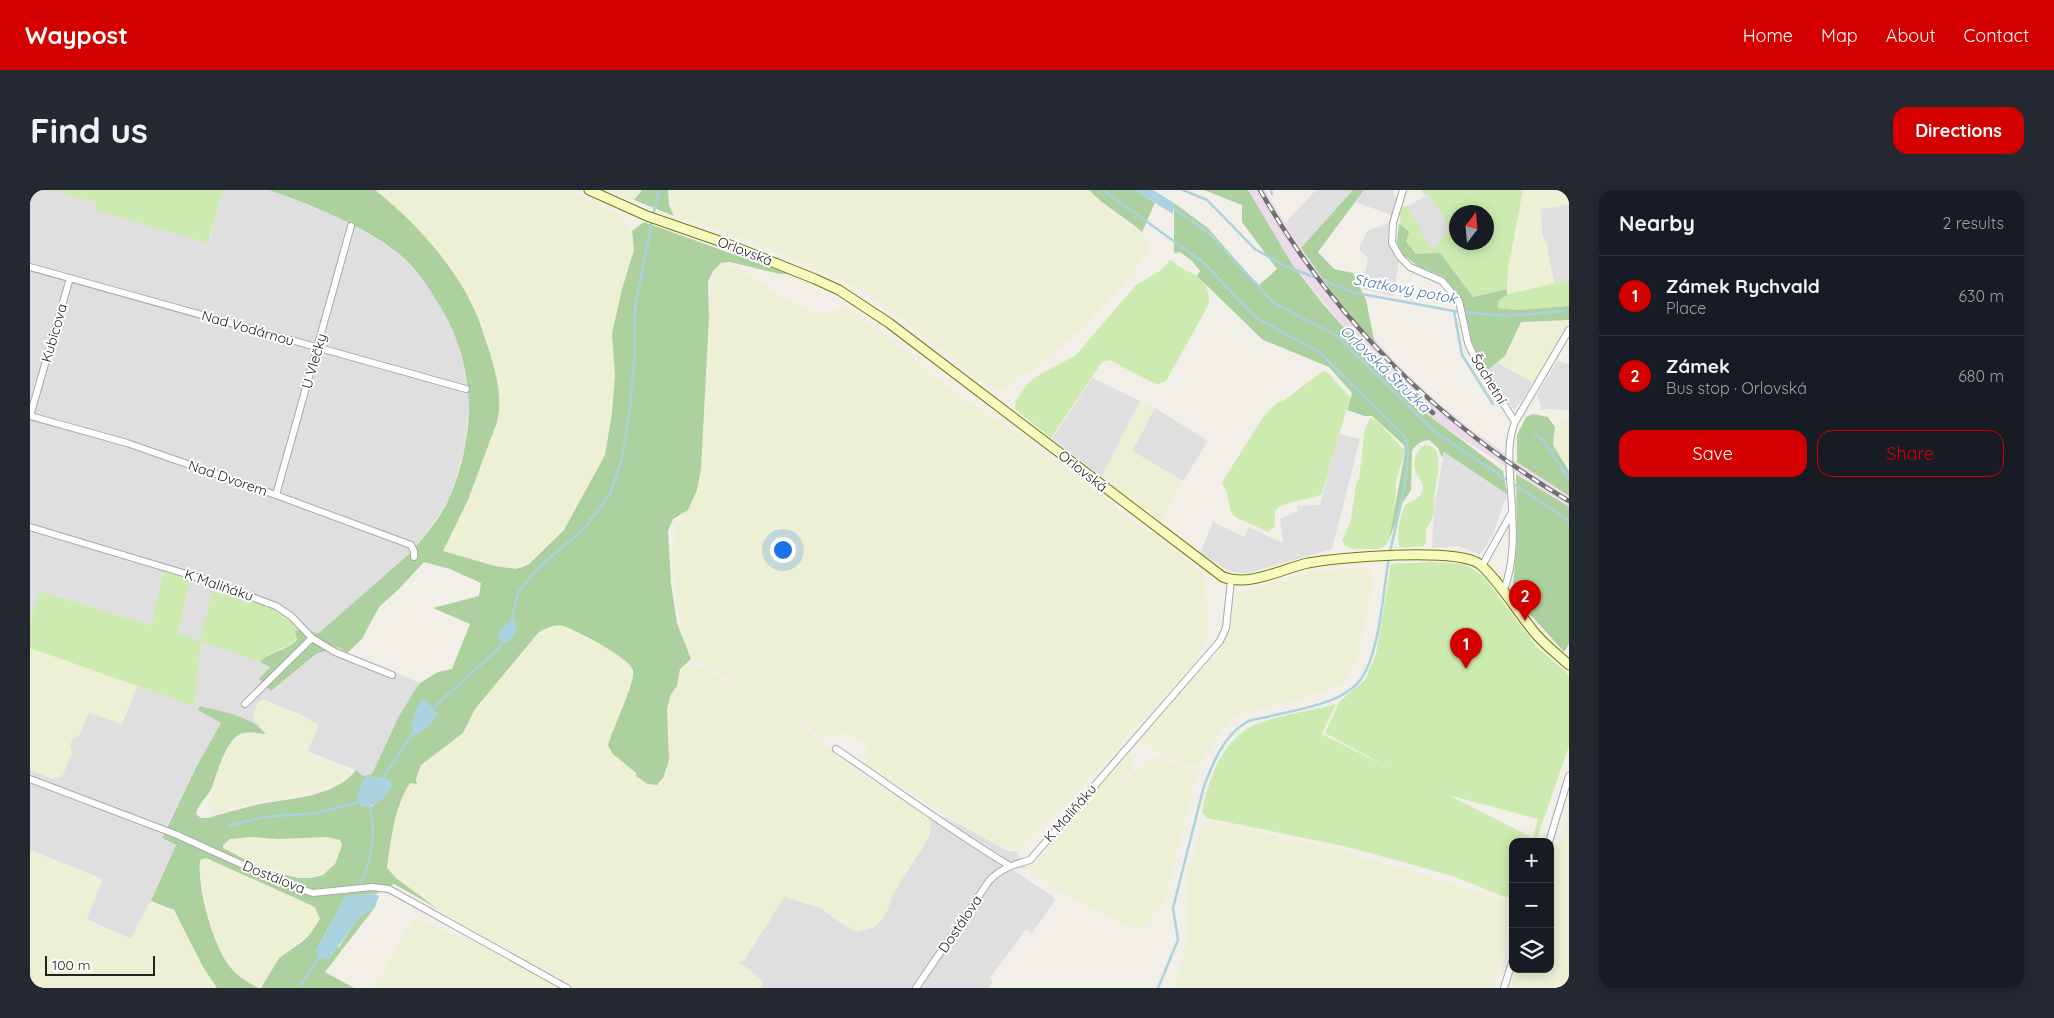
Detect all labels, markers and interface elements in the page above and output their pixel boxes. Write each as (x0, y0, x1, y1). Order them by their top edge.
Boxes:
text: Waypost (25, 20, 128, 50)
text: Home (1743, 24, 1793, 47)
text: Map (1821, 24, 1858, 47)
text: About (1886, 24, 1936, 47)
text: Contact (1964, 24, 2029, 47)
button: Directions (1893, 107, 2024, 154)
text: Find us (30, 108, 148, 152)
north arrow (1449, 205, 1494, 250)
text: Nearby (1619, 210, 1695, 236)
text: 2 results (1942, 213, 2004, 233)
street label: Orlovská (715, 232, 775, 270)
water label: Statkový potok (1352, 269, 1460, 308)
text: Zámek Rychvald (1666, 274, 1820, 298)
text: 1 (1632, 286, 1638, 306)
text: 630 m (1959, 286, 2004, 306)
text: Place (1666, 298, 1706, 318)
street label: Kubicova (37, 302, 71, 364)
street label: Nad Vodárnou (200, 306, 296, 350)
water label: Orlovská Stružka (1336, 321, 1435, 417)
street label: U Vlečky (298, 331, 330, 391)
street label: Šachetní (1467, 351, 1511, 407)
text: Zámek (1666, 354, 1730, 378)
text: 2 (1630, 366, 1640, 386)
text: 680 m (1958, 366, 2004, 386)
text: Bus stop · Orlovská (1666, 378, 1807, 398)
button: Save (1619, 430, 1807, 477)
button: Share (1817, 430, 2004, 477)
street label: Orlovská (1055, 446, 1111, 496)
street label: Nad Dvorem (186, 456, 270, 500)
your location (770, 537, 796, 563)
street label: K Maliňáku (182, 565, 256, 605)
pin: 2 (1509, 580, 1541, 621)
pin: 1 (1450, 628, 1482, 669)
street label: K Maliňáku (1040, 780, 1100, 846)
map controls (1509, 838, 1554, 973)
button: + (1509, 838, 1554, 883)
street label: Dostálova (240, 856, 308, 898)
button: − (1509, 883, 1554, 928)
street label: Dostálova (934, 892, 986, 956)
button: layers (1509, 928, 1554, 973)
scale bar (45, 953, 155, 976)
text: 100 m (52, 956, 90, 974)

